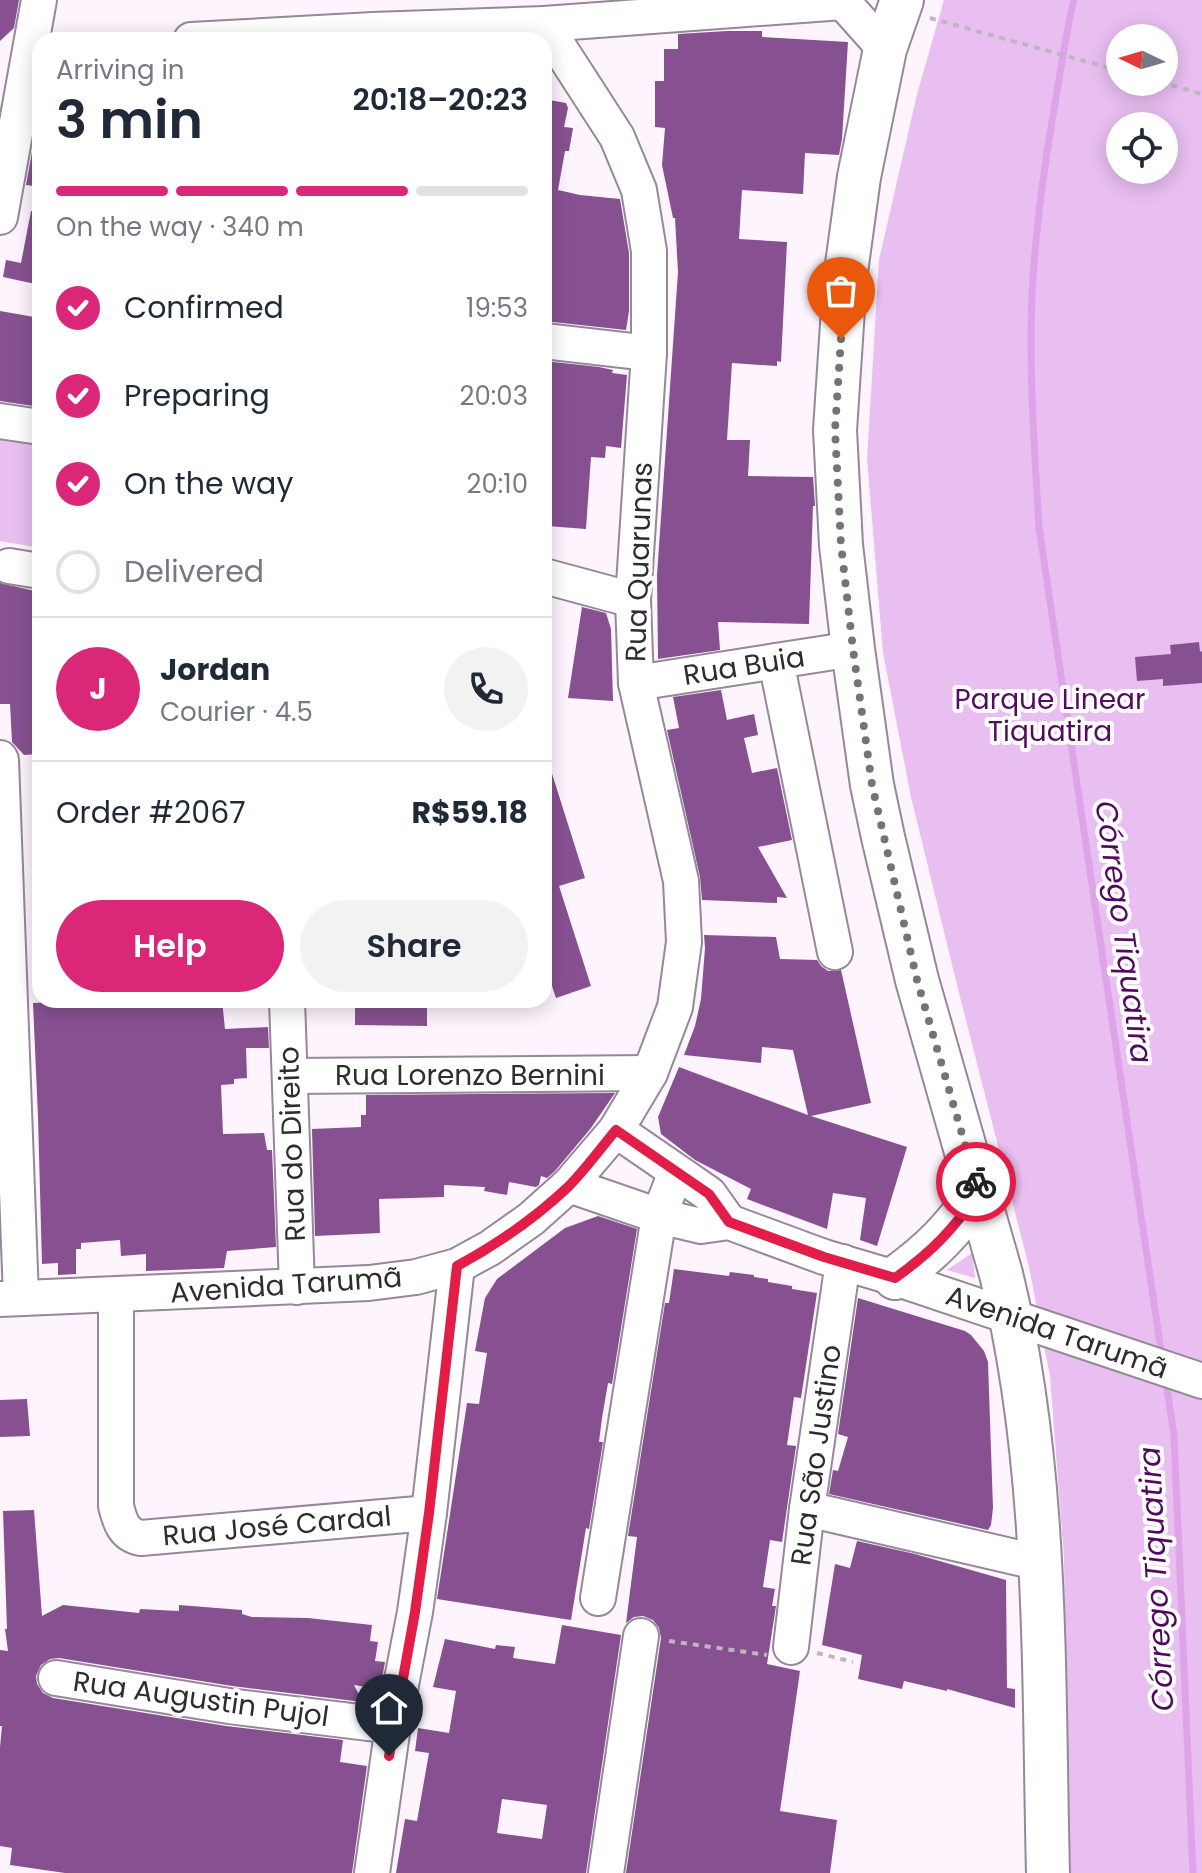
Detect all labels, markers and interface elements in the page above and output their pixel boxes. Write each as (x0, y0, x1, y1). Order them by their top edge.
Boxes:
north arrow (1106, 24, 1178, 96)
map controls (1106, 24, 1178, 184)
text: Arriving in (56, 52, 185, 88)
text: 20:18–20:23 (353, 78, 528, 121)
text: 3 min (56, 83, 203, 156)
button: locate (1106, 112, 1178, 184)
text: On the way · 340 m (56, 209, 304, 245)
pin (807, 257, 875, 339)
icon: bag (819, 269, 863, 313)
icon: check (56, 286, 100, 330)
text: Confirmed (124, 286, 284, 329)
text: 19:53 (466, 290, 528, 326)
icon: check (56, 374, 100, 418)
text: Preparing (124, 374, 270, 417)
text: 20:03 (460, 378, 528, 414)
street label: Rua Quarunas (616, 461, 662, 663)
icon: check (56, 462, 100, 506)
text: On the way (124, 462, 293, 505)
text: 20:10 (467, 466, 528, 502)
text: Delivered (124, 550, 264, 593)
street label: Rua Buia (681, 637, 807, 695)
button: phone (444, 647, 528, 731)
text: Jordan (160, 648, 270, 691)
text: J (89, 667, 107, 710)
park label: Parque Linear Tiquatira (955, 680, 1145, 751)
text: Courier · 4.5 (160, 694, 313, 730)
text: Order #2067 (56, 791, 246, 834)
text: R$59.18 (412, 791, 528, 834)
water label: Córrego Tiquatira (1084, 798, 1164, 1066)
button: Help (56, 900, 284, 992)
button: Share (300, 900, 528, 992)
street label: Rua do Direito (269, 1046, 315, 1242)
street label: Rua Lorenzo Bernini (335, 1056, 605, 1095)
courier (936, 1142, 1016, 1222)
icon: bike (954, 1160, 998, 1204)
street label: Avenida Tarumã (169, 1257, 403, 1313)
street label: Avenida Tarumã (941, 1276, 1173, 1388)
street label: Rua São Justino (781, 1342, 851, 1568)
water label: Córrego Tiquatira (1128, 1446, 1184, 1712)
street label: Rua José Cardal (161, 1497, 393, 1555)
street label: Rua Augustin Pujol (71, 1662, 331, 1736)
pin (355, 1674, 423, 1756)
icon: home (367, 1686, 411, 1730)

